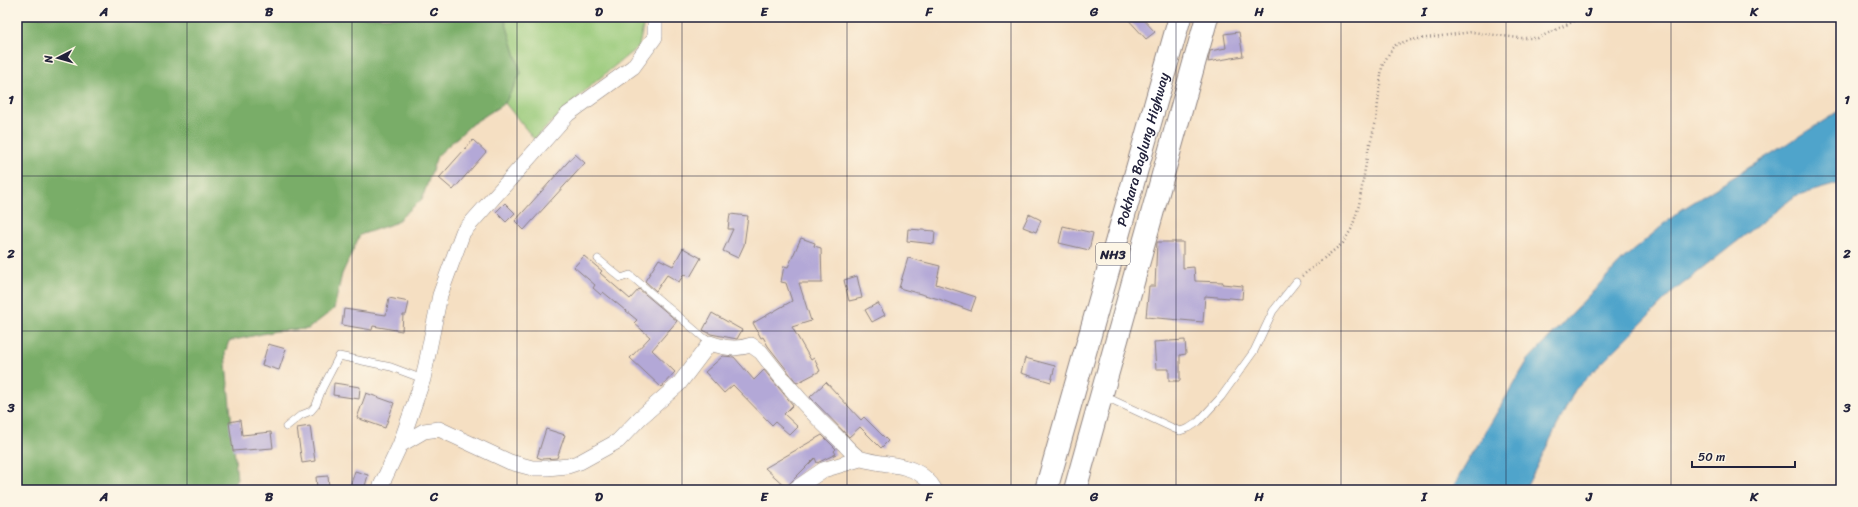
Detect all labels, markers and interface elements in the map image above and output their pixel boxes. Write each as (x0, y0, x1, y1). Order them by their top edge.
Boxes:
text: A (99, 0, 108, 23)
text: B (265, 0, 274, 23)
text: C (429, 0, 439, 23)
text: D (595, 0, 603, 23)
text: E (760, 0, 769, 23)
text: F (924, 0, 933, 23)
text: G (1089, 0, 1099, 23)
text: H (1253, 0, 1264, 23)
text: I (1420, 0, 1428, 23)
text: J (1585, 0, 1593, 23)
text: K (1749, 0, 1759, 23)
north arrow (38, 38, 78, 78)
text: N (39, 54, 59, 65)
street label: Pokhara Baglung Highway (1109, 69, 1176, 229)
text: 1 (8, 88, 14, 111)
text: 1 (1844, 88, 1850, 111)
text: 2 (6, 242, 15, 265)
text: 2 (1842, 242, 1851, 265)
road number: NH3 (1096, 243, 1130, 265)
text: 3 (6, 396, 15, 419)
text: 3 (1842, 396, 1851, 419)
scale bar (1692, 443, 1795, 469)
text: 50 m (1698, 446, 1725, 468)
text: A (99, 485, 108, 507)
text: B (265, 485, 274, 507)
text: C (429, 485, 439, 507)
text: D (595, 485, 603, 507)
text: E (760, 485, 769, 507)
text: F (924, 485, 933, 507)
text: G (1089, 485, 1099, 507)
text: H (1253, 485, 1264, 507)
text: I (1420, 485, 1428, 507)
text: J (1585, 485, 1593, 507)
text: K (1749, 485, 1759, 507)

